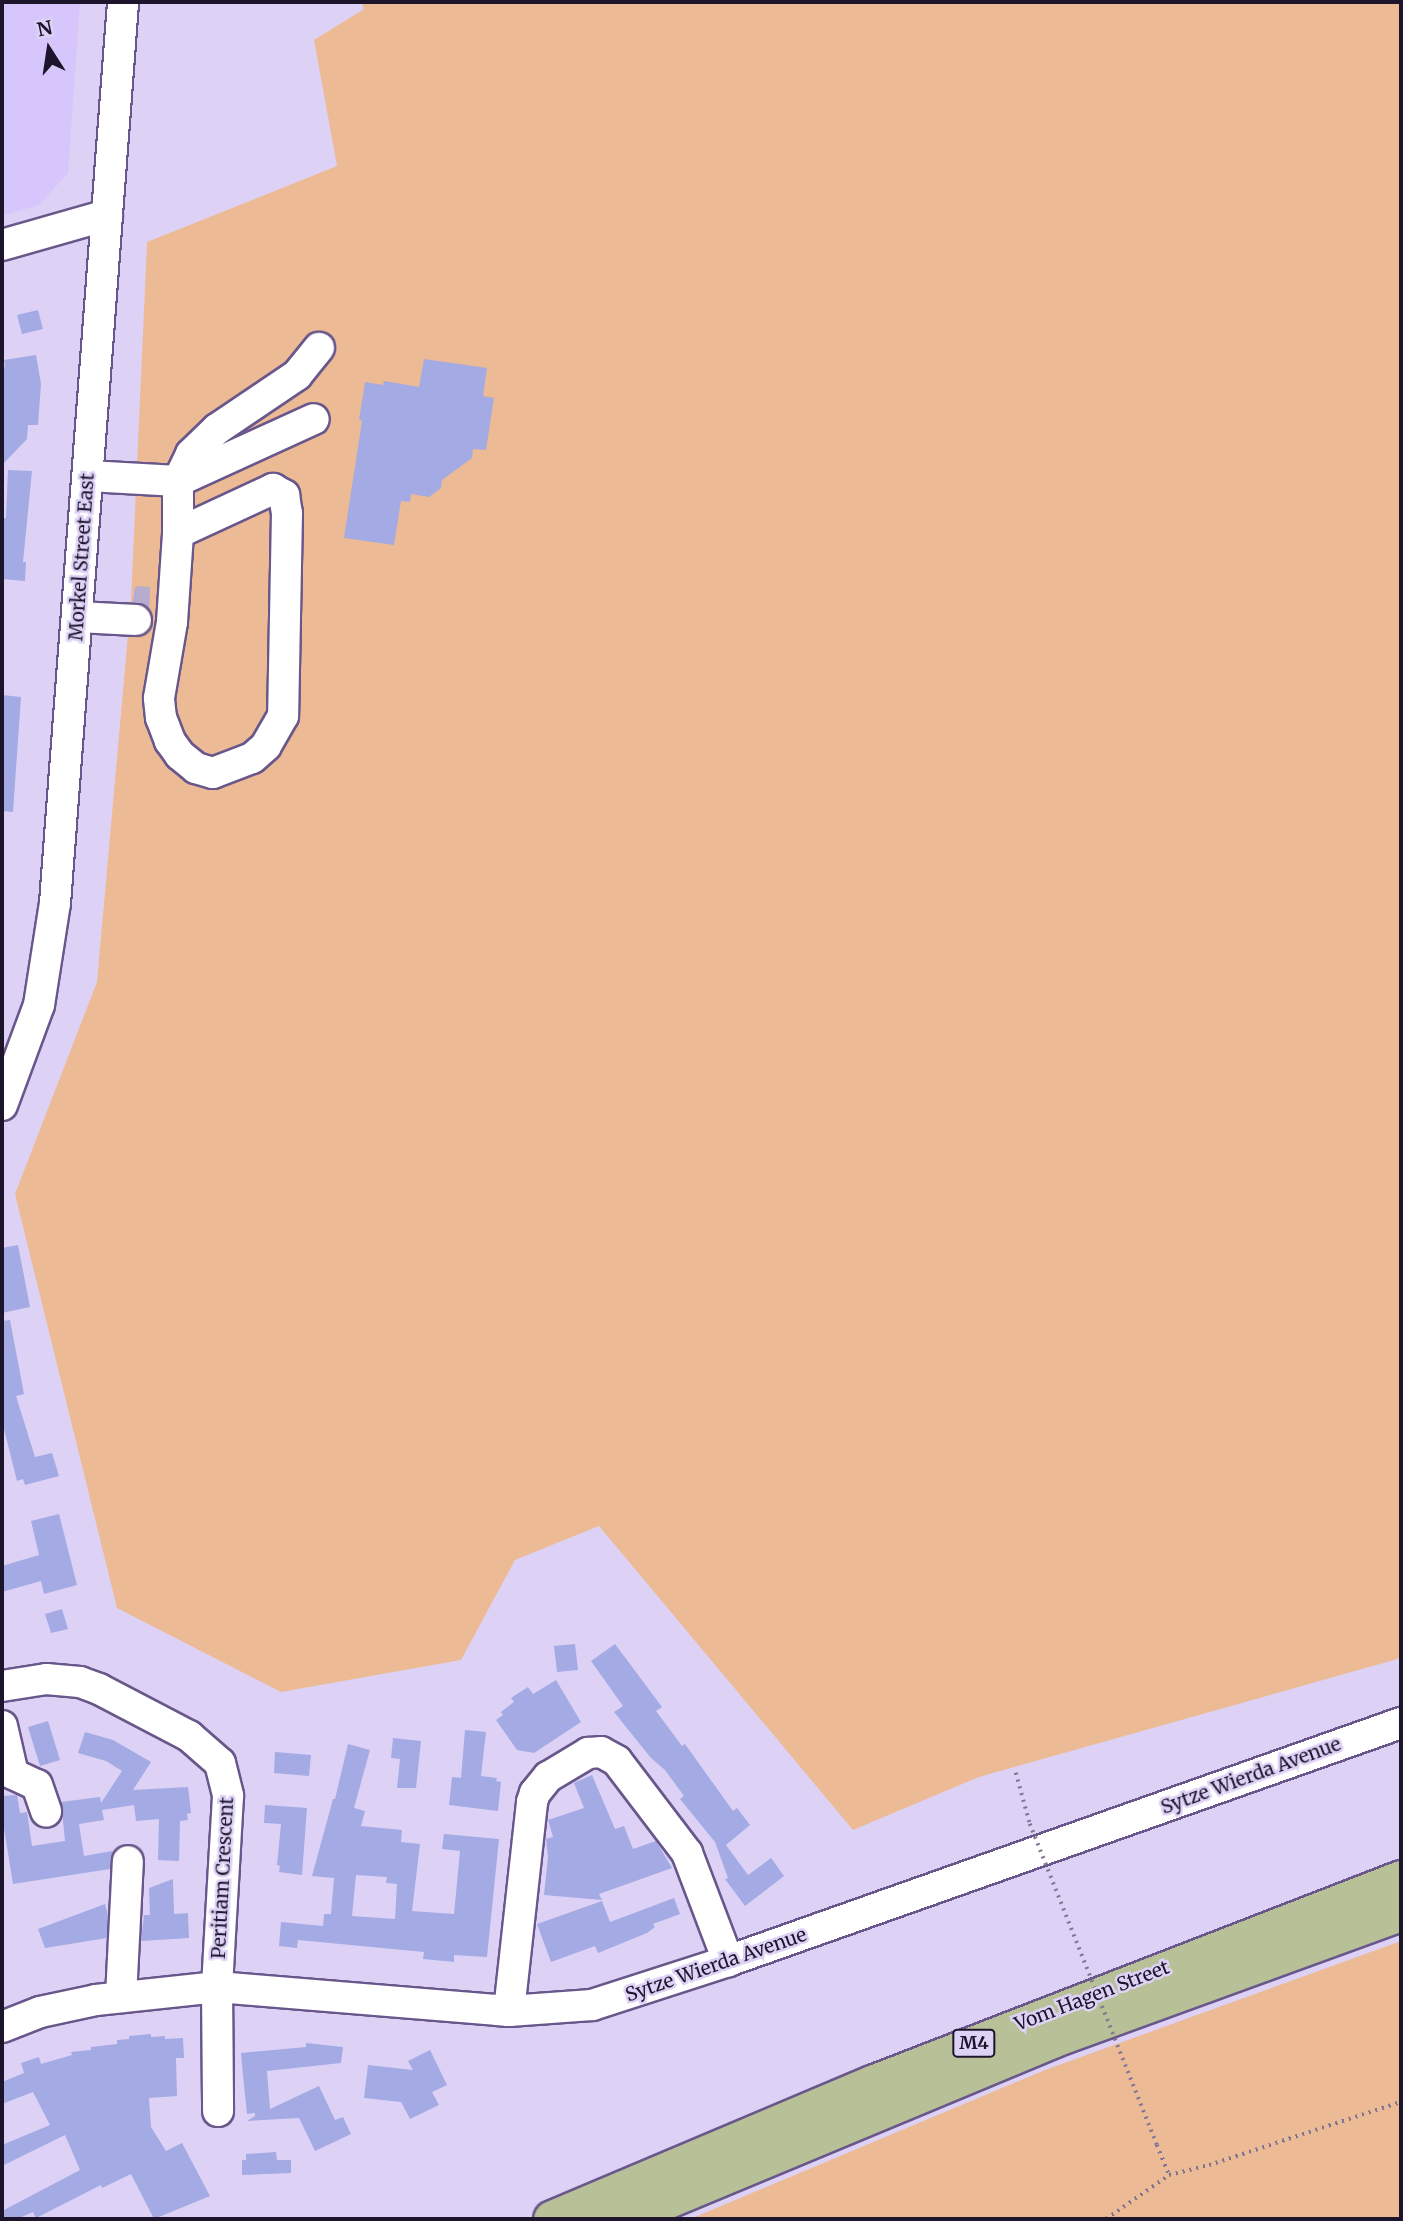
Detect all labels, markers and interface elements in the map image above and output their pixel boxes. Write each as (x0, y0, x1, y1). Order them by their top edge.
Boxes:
north arrow (14, 14, 84, 84)
text: N (35, 15, 54, 42)
street label: Morkel Street East (65, 472, 99, 642)
street label: Sytze Wierda Avenue (1158, 1733, 1344, 1819)
street label: Peritiam Crescent (207, 1796, 239, 1960)
street label: Sytze Wierda Avenue (622, 1923, 810, 2007)
street label: Vom Hagen Street (1011, 1956, 1173, 2036)
road number: M4 (951, 2028, 997, 2057)

